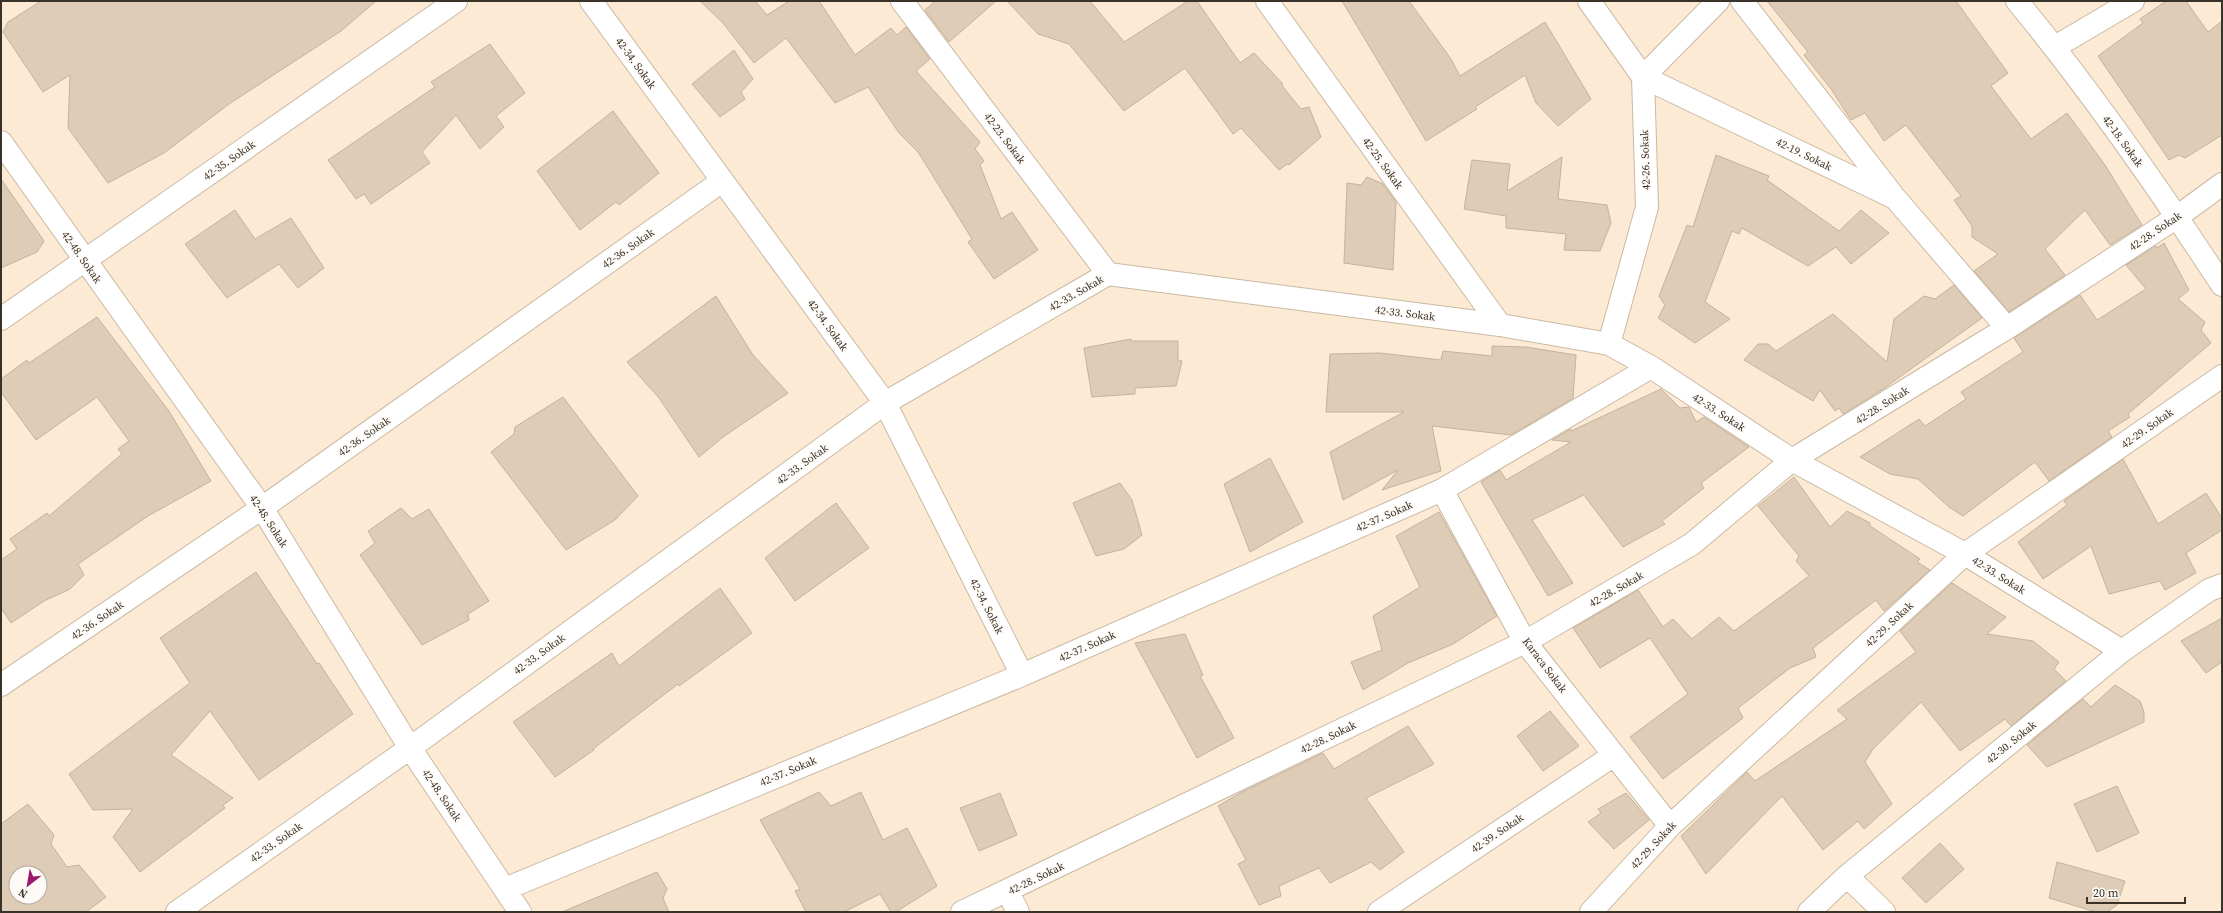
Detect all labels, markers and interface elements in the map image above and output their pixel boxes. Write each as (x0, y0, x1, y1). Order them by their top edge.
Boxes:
street label: 42-34. Sokak (612, 34, 660, 93)
street label: 42-23. Sokak (980, 110, 1029, 168)
street label: 42-18. Sokak (2099, 112, 2147, 171)
street label: 42-26. Sokak (1637, 129, 1654, 190)
street label: 42-25. Sokak (1359, 134, 1407, 193)
street label: 42-19. Sokak (1773, 134, 1835, 175)
street label: 42-35. Sokak (200, 136, 259, 184)
street label: 42-28. Sokak (2126, 208, 2185, 255)
street label: 42-36. Sokak (599, 224, 658, 272)
street label: 42-48. Sokak (58, 228, 106, 287)
street label: 42-33. Sokak (1046, 271, 1107, 315)
street label: 42-34. Sokak (804, 296, 852, 355)
street label: 42-33. Sokak (1374, 302, 1437, 325)
street label: 42-28. Sokak (1853, 383, 1913, 428)
street label: 42-33. Sokak (1689, 390, 1749, 436)
street label: 42-29. Sokak (2118, 404, 2177, 452)
street label: 42-36. Sokak (335, 412, 394, 460)
street label: 42-33. Sokak (773, 440, 832, 488)
street label: 42-48. Sokak (246, 492, 292, 552)
street label: 42-37. Sokak (1354, 497, 1416, 536)
street label: 42-33. Sokak (1969, 553, 2029, 598)
street label: 42-28. Sokak (1586, 567, 1647, 611)
street label: 42-34. Sokak (966, 576, 1007, 637)
street label: 42-36. Sokak (68, 597, 127, 644)
street label: 42-29. Sokak (1862, 598, 1917, 650)
street label: 42-37. Sokak (1057, 627, 1119, 666)
street label: 42-33. Sokak (510, 630, 569, 678)
street label: Karaca Sokak (1519, 635, 1571, 697)
street label: 42-28. Sokak (1298, 717, 1360, 757)
street label: 42-30. Sokak (1983, 717, 2040, 767)
street label: 42-37. Sokak (757, 752, 820, 790)
street label: 42-48. Sokak (418, 766, 465, 825)
street label: 42-39. Sokak (1468, 810, 1527, 857)
street label: 42-29. Sokak (1627, 817, 1680, 873)
street label: 42-33. Sokak (247, 818, 306, 866)
street label: 42-28. Sokak (1006, 858, 1068, 898)
north arrow (8, 865, 48, 905)
scale bar (2087, 879, 2185, 905)
text: N (16, 885, 30, 902)
text: 20 m (2093, 885, 2119, 901)

